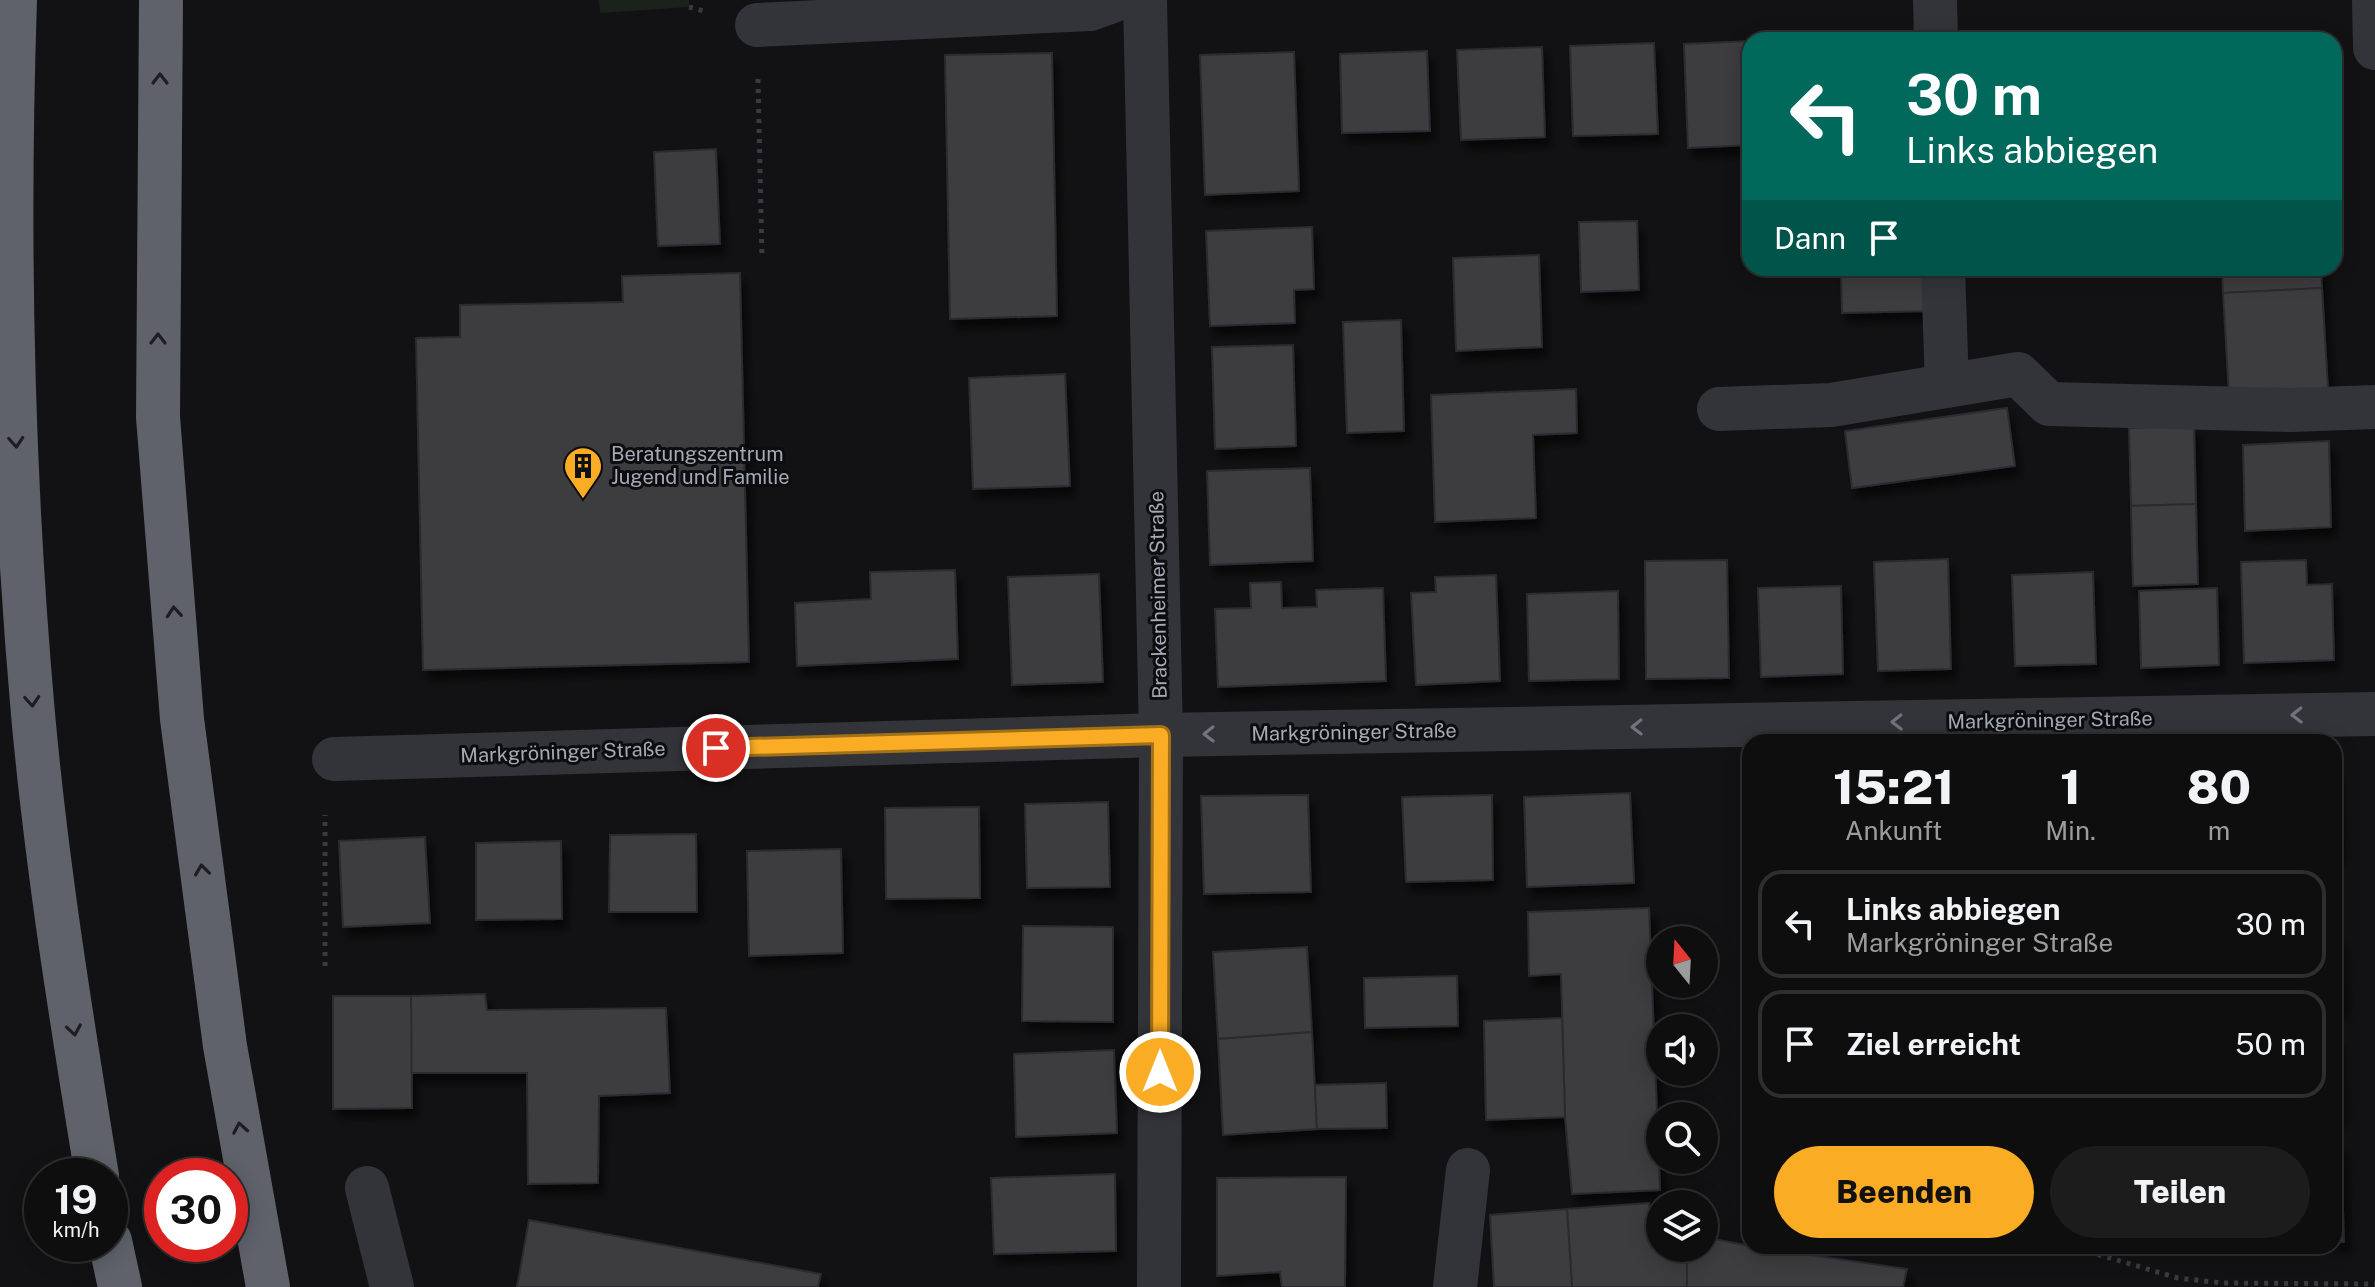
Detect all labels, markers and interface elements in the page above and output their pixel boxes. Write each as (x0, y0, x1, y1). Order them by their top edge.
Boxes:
text: 30 m (1906, 62, 2042, 128)
icon: left (1774, 64, 1878, 168)
one-way arrow (151, 72, 169, 85)
text: Links abbiegen (1906, 129, 2158, 171)
icon: arrive (1862, 216, 1906, 260)
text: Dann (1774, 220, 1846, 256)
one-way arrow (149, 332, 167, 345)
one-way arrow (7, 436, 24, 449)
place label: Beratungszentrum Jugend und Familie (611, 442, 790, 489)
building icon: Beratungszentrum Jugend und Familie (562, 445, 604, 500)
street label: Brackenheimer Straße (1144, 491, 1172, 699)
one-way arrow (165, 605, 182, 618)
one-way arrow (24, 695, 41, 708)
street label: Markgröninger Straße (1947, 706, 2153, 734)
one-way arrow (2290, 707, 2303, 724)
pin (682, 714, 750, 782)
one-way arrow (1890, 714, 1903, 731)
street label: Markgröninger Straße (1251, 718, 1457, 746)
one-way arrow (1630, 718, 1643, 736)
icon: arrive (694, 726, 738, 770)
one-way arrow (1202, 726, 1215, 743)
street label: Markgröninger Straße (460, 736, 666, 768)
text: 15:21 (1833, 758, 1954, 815)
text: 1 (2060, 758, 2081, 815)
text: 80 (2187, 758, 2251, 815)
text: Ankunft (1845, 815, 1942, 846)
text: Min. (2045, 815, 2096, 846)
text: m (2208, 815, 2230, 846)
one-way arrow (194, 863, 211, 877)
text: Links abbiegen (1846, 891, 2061, 927)
icon: left (1778, 902, 1822, 946)
text: 30 m (2236, 906, 2306, 942)
north arrow (1646, 926, 1718, 998)
map controls (1646, 926, 1718, 1262)
text: Markgröninger Straße (1846, 927, 2113, 958)
button: sound (1646, 1014, 1718, 1086)
icon: arrive (1778, 1022, 1822, 1066)
one-way arrow (64, 1023, 81, 1036)
text: Ziel erreicht (1846, 1026, 2021, 1062)
text: 50 m (2235, 1026, 2306, 1062)
position arrow (1118, 1030, 1202, 1114)
button: search (1646, 1102, 1718, 1174)
one-way arrow (232, 1121, 249, 1134)
button: Beenden (1774, 1146, 2034, 1238)
button: Teilen (2050, 1146, 2310, 1238)
speed limit sign: 30 (144, 1158, 248, 1262)
text: 19 (54, 1176, 98, 1223)
button: layers (1646, 1190, 1718, 1262)
text: km/h (52, 1218, 100, 1242)

